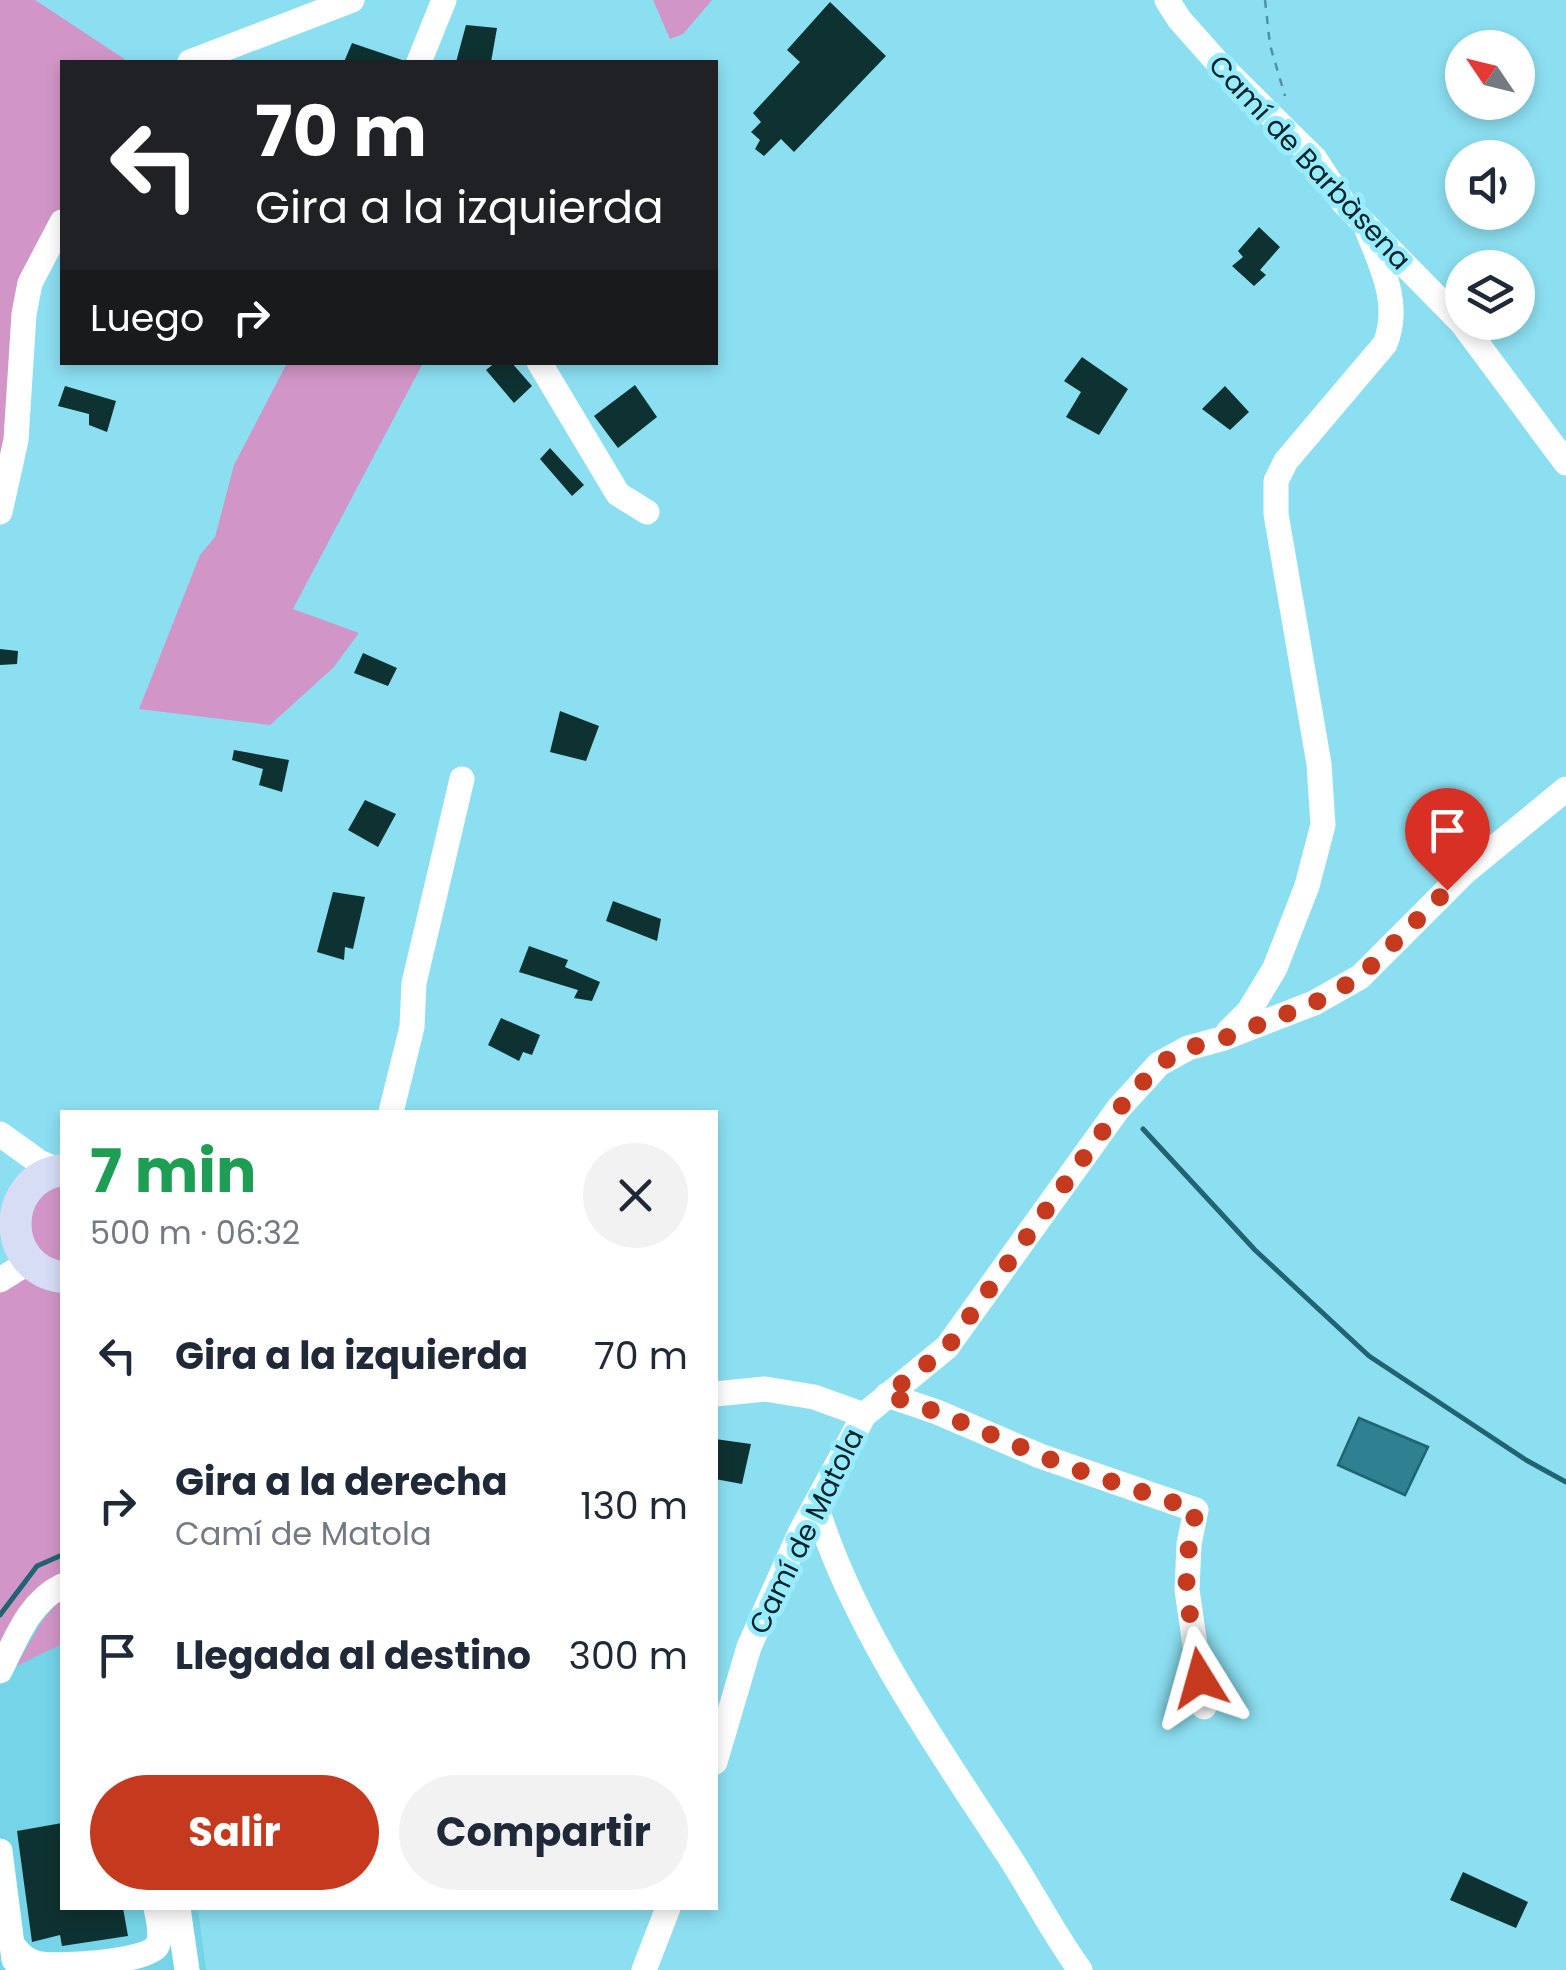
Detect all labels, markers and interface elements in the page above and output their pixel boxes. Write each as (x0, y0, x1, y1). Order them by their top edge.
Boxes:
north arrow (1445, 30, 1535, 120)
map controls (1445, 30, 1535, 340)
street label: Camí de Barbàsena (1200, 46, 1420, 278)
text: 70 m (255, 82, 427, 181)
icon: left (90, 100, 220, 230)
button: sound (1445, 140, 1535, 230)
text: Gira a la izquierda (255, 176, 664, 239)
button: layers (1445, 250, 1535, 340)
icon: right (224, 290, 279, 345)
text: Luego (90, 291, 204, 344)
pin (1405, 788, 1490, 891)
icon: arrive (1420, 803, 1475, 858)
text: 7 min (90, 1129, 257, 1213)
button: close (583, 1143, 688, 1248)
text: 500 m · 06:32 (90, 1210, 300, 1255)
icon: left (90, 1328, 145, 1383)
text: Gira a la izquierda (175, 1329, 528, 1382)
text: 70 m (594, 1329, 688, 1382)
street label: Camí de Matola (740, 1422, 873, 1641)
text: Gira a la derecha (175, 1455, 508, 1508)
icon: right (90, 1478, 145, 1533)
text: 130 m (580, 1479, 688, 1532)
text: Camí de Matola (175, 1511, 432, 1556)
position arrow (1148, 1626, 1252, 1730)
icon: arrive (90, 1628, 145, 1683)
text: Llegada al destino (175, 1629, 531, 1682)
text: 300 m (569, 1629, 688, 1682)
button: Salir (90, 1775, 379, 1890)
button: Compartir (399, 1775, 688, 1890)

